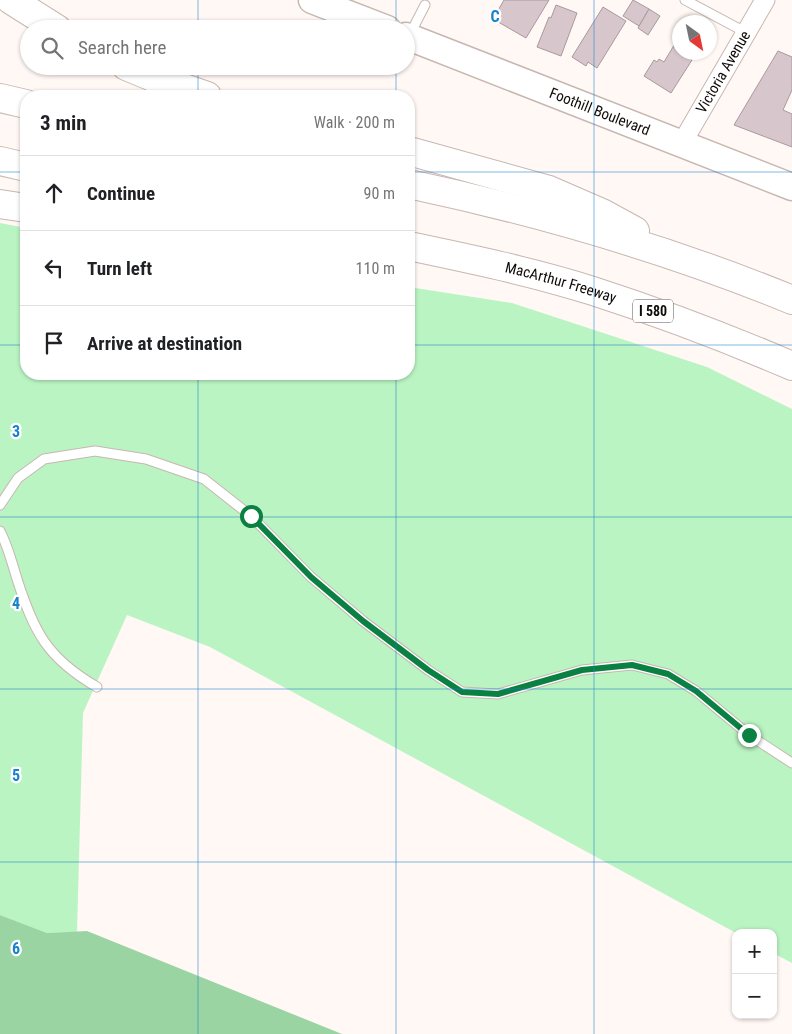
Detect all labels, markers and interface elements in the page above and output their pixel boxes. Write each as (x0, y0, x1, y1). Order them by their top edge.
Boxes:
text: C (490, 7, 500, 26)
north arrow (672, 15, 717, 60)
search box (20, 20, 415, 75)
street label: Victoria Avenue (692, 28, 754, 117)
icon: search (38, 34, 66, 62)
text: Search here (78, 36, 166, 59)
street label: Foothill Boulevard (547, 84, 653, 140)
text: 3 min (40, 111, 87, 135)
text: Walk · 200 m (314, 113, 395, 132)
icon: ahead (40, 179, 68, 207)
text: Continue (87, 182, 155, 205)
text: 90 m (363, 184, 395, 203)
icon: left (40, 254, 68, 282)
text: Turn left (87, 257, 152, 280)
street label: MacArthur Freeway (503, 258, 619, 307)
text: 110 m (356, 259, 395, 278)
road number: I 580 (633, 300, 673, 322)
icon: arrive (40, 329, 68, 357)
text: Arrive at destination (87, 332, 242, 355)
text: 3 (12, 422, 20, 441)
route start (240, 505, 263, 528)
text: 4 (12, 594, 20, 613)
route end (738, 724, 761, 747)
text: 5 (12, 766, 20, 785)
map controls (732, 929, 777, 1019)
button: + (732, 929, 777, 974)
text: 6 (12, 939, 20, 958)
button: − (732, 974, 777, 1019)

